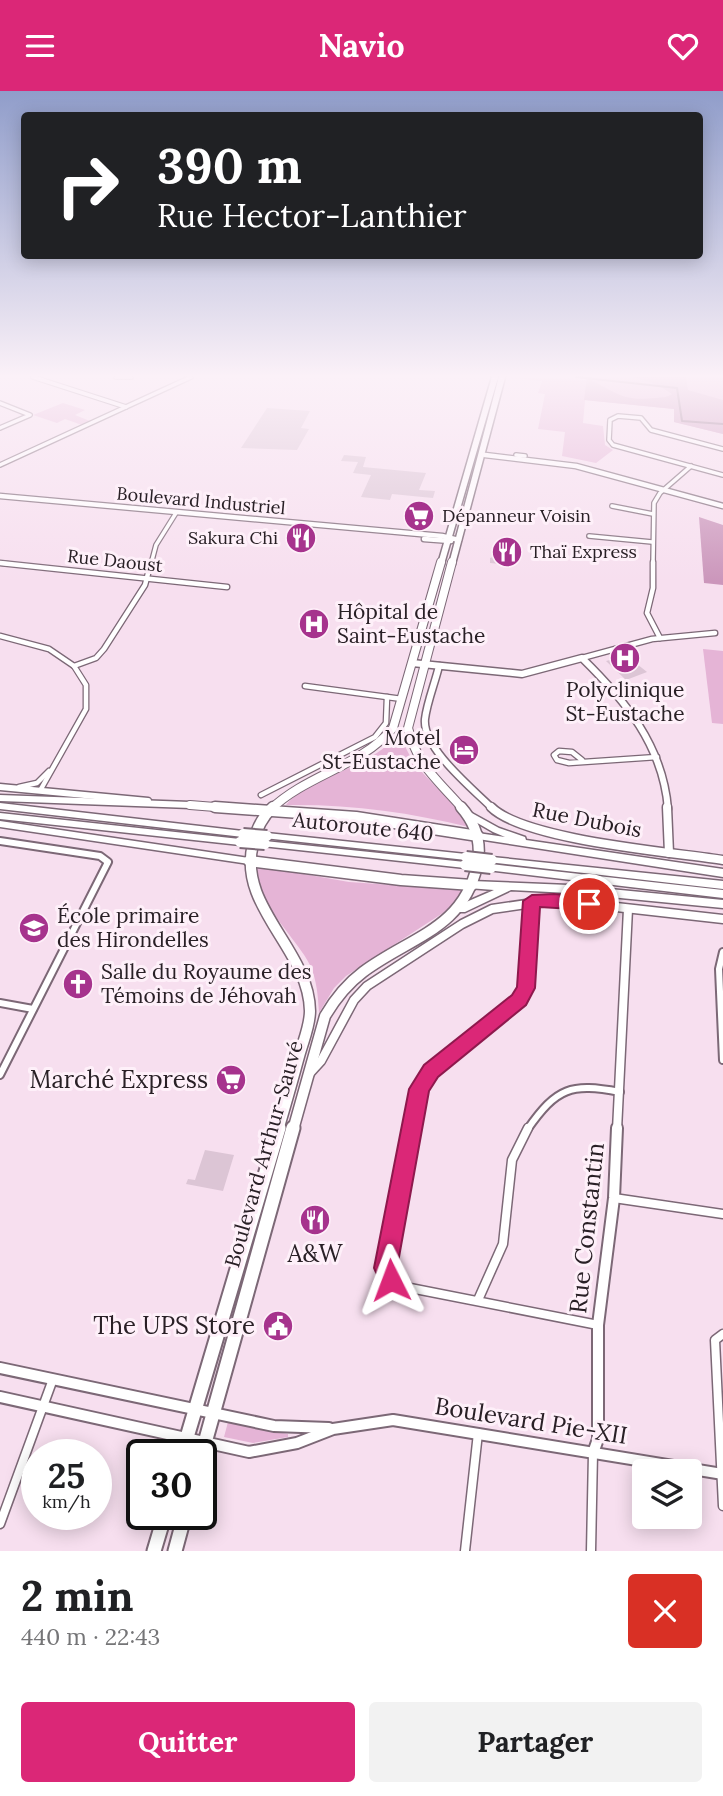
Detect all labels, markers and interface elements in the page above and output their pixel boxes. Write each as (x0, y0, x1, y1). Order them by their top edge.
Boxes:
text: Navio (318, 25, 405, 66)
icon: menu (21, 27, 59, 65)
icon: heart (664, 27, 702, 65)
text: 390 m (157, 134, 302, 196)
icon: right (42, 140, 133, 231)
text: Rue Hector-Lanthier (157, 195, 467, 236)
street label: Boulevard Industriel (116, 482, 287, 519)
supermarket icon: Dépanneur Voisin (402, 499, 436, 533)
place label: Dépanneur Voisin (442, 504, 591, 527)
restaurant icon: Sakura Chi (284, 521, 318, 555)
place label: Sakura Chi (188, 526, 278, 549)
restaurant icon: Thaï Express (490, 535, 524, 569)
place label: Thaï Express (530, 540, 637, 563)
street label: Rue Daoust (66, 544, 164, 577)
place label: Hôpital de Saint-Eustache (337, 598, 486, 649)
hospital icon: Hôpital de Saint-Eustache (297, 607, 331, 641)
hospital icon: Polyclinique St-Eustache (608, 641, 642, 675)
place label: Polyclinique St-Eustache (565, 676, 685, 727)
place label: Motel St-Eustache (322, 724, 441, 775)
hotel icon: Motel St-Eustache (447, 733, 481, 767)
street label: Rue Dubois (530, 796, 644, 843)
street label: Autoroute 640 (290, 806, 435, 847)
pin (559, 874, 619, 934)
icon: arrive (570, 885, 608, 923)
place label: École primaire des Hirondelles (57, 902, 209, 953)
school or university icon: École primaire des Hirondelles (17, 911, 51, 945)
place label: Salle du Royaume des Témoins de Jéhovah (101, 958, 312, 1009)
church icon: Salle du Royaume des Témoins de Jéhovah (61, 967, 95, 1001)
street label: Boulevard Arthur-Sauvé (218, 1037, 309, 1270)
supermarket icon: Marché Express (214, 1063, 248, 1097)
place label: Marché Express (29, 1064, 208, 1095)
street label: Rue Constantin (562, 1141, 611, 1315)
restaurant icon: A&W (298, 1203, 332, 1237)
place label: A&W (287, 1238, 344, 1269)
position arrow (354, 1243, 428, 1317)
public building icon: The UPS Store (261, 1309, 295, 1343)
place label: The UPS Store (93, 1310, 255, 1341)
street label: Boulevard Pie-XII (433, 1390, 630, 1451)
speed limit sign: 30 (126, 1439, 217, 1530)
text: 25 (48, 1453, 85, 1498)
map controls (632, 1459, 702, 1529)
button: layers (632, 1459, 702, 1529)
text: km/h (42, 1490, 91, 1513)
text: 2 min (21, 1569, 134, 1623)
button: close (628, 1574, 702, 1648)
text: 440 m · 22:43 (21, 1622, 160, 1651)
button: Quitter (21, 1702, 355, 1782)
button: Partager (369, 1702, 702, 1782)

